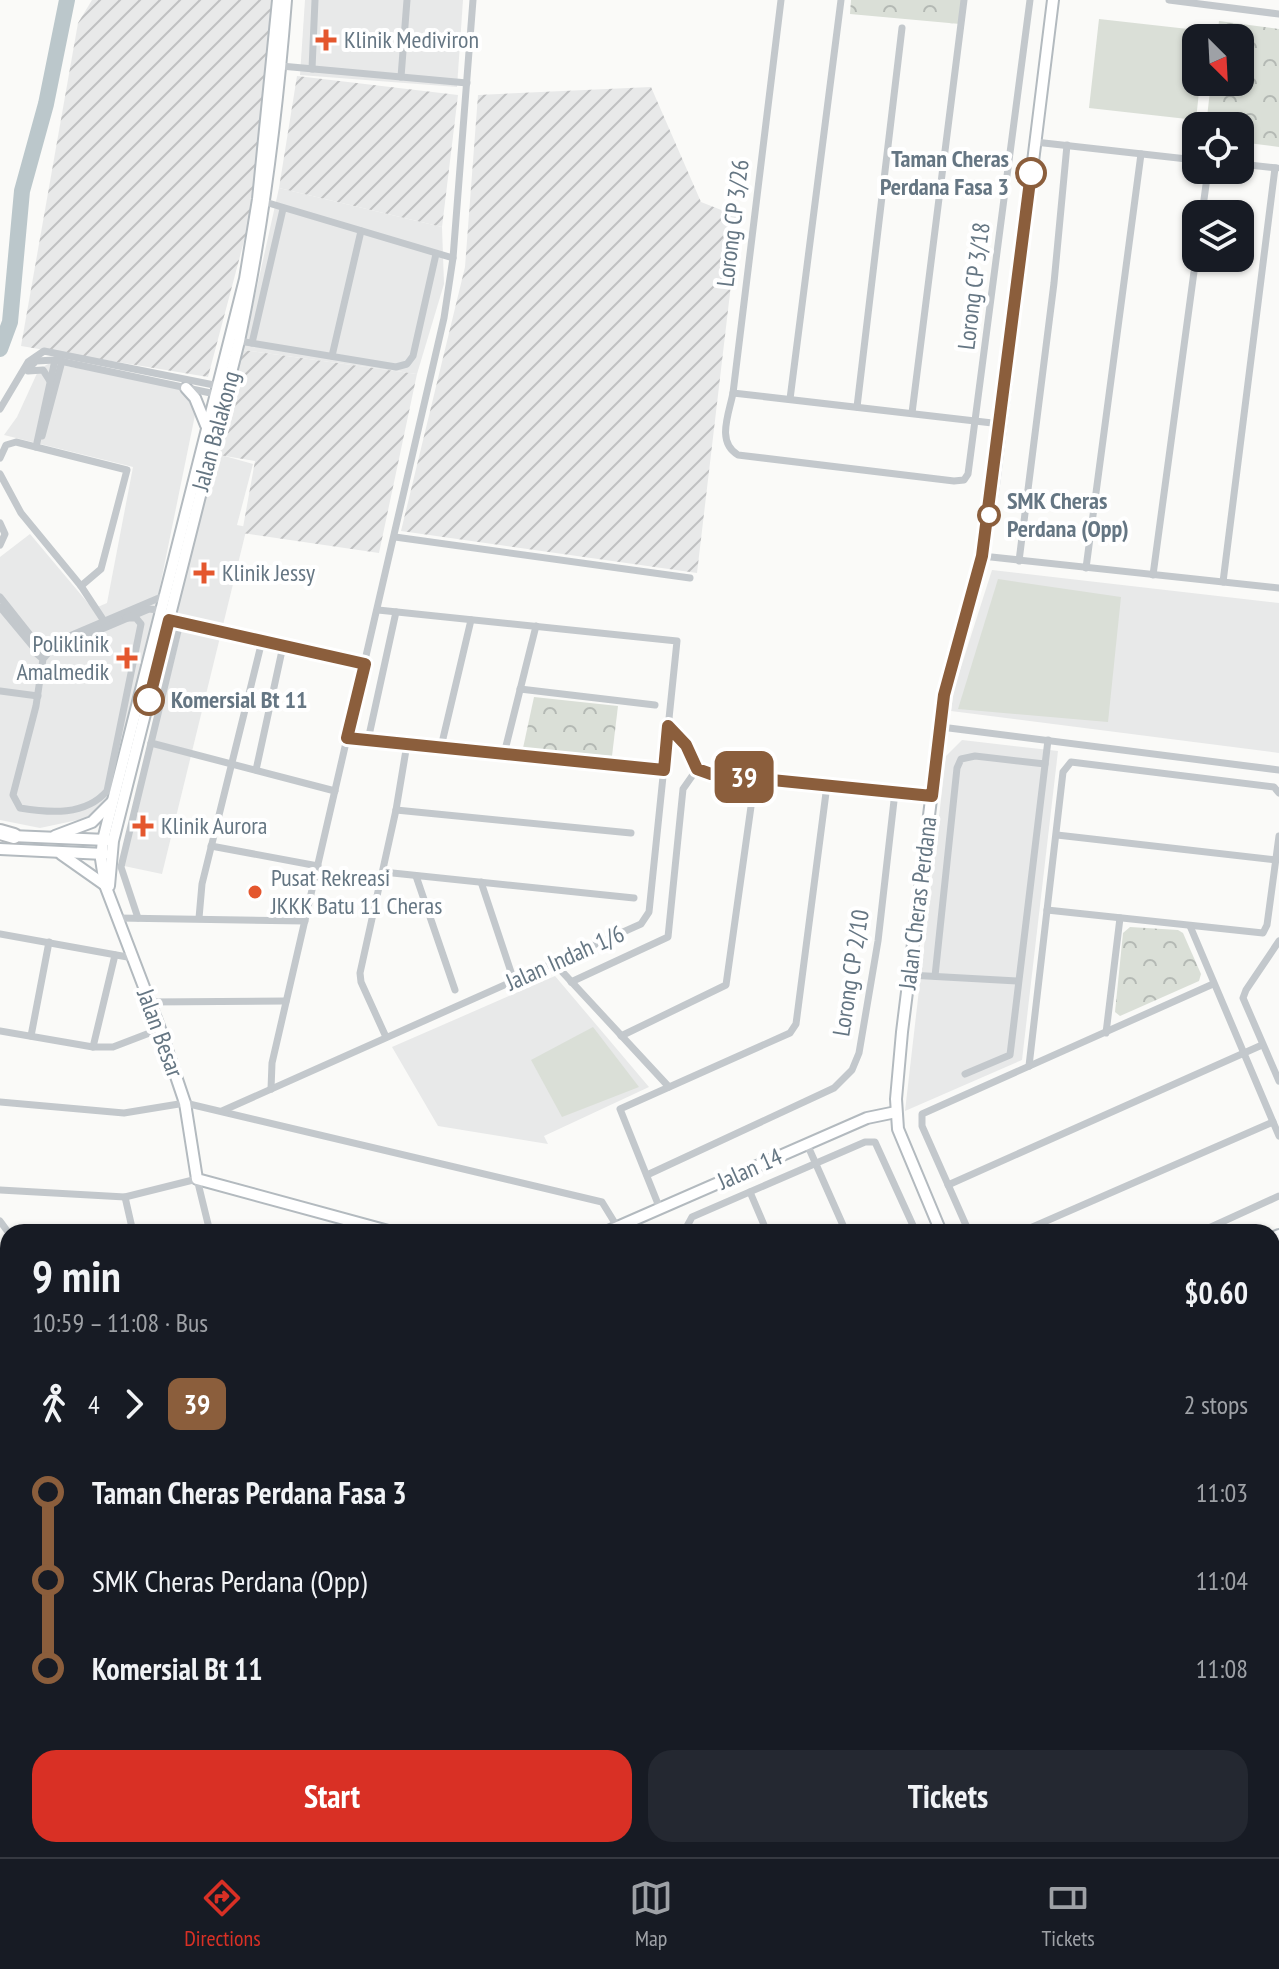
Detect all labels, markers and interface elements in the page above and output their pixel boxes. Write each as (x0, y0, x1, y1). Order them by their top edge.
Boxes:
place label: Klinik Mediviron (344, 24, 479, 55)
north arrow (1182, 24, 1254, 96)
map controls (1182, 24, 1254, 272)
marker: Klinik Mediviron (315, 29, 337, 51)
button: locate (1182, 112, 1254, 184)
place label: Taman Cheras Perdana Fasa 3 (880, 143, 1009, 202)
street label: Lorong CP 3/26 (709, 158, 756, 288)
marker: Taman Cheras Perdana Fasa 3 (1016, 158, 1046, 188)
button: layers (1182, 200, 1254, 272)
street label: Lorong CP 3/18 (950, 221, 997, 351)
street label: Jalan Balakong (184, 368, 246, 495)
place label: SMK Cheras Perdana (Opp) (1007, 485, 1129, 544)
marker: SMK Cheras Perdana (Opp) (978, 504, 1000, 526)
place label: Klinik Jessy (222, 557, 315, 588)
marker: Klinik Jessy (193, 562, 215, 584)
place label: Poliklinik Amalmedik (16, 628, 110, 687)
marker: Poliklinik Amalmedik (116, 647, 138, 669)
place label: Komersial Bt 11 (171, 684, 307, 715)
marker: Komersial Bt 11 (134, 685, 164, 715)
line badge: 39 (708, 751, 780, 803)
text: 39 (731, 758, 757, 795)
place label: Klinik Aurora (161, 810, 267, 841)
marker: Klinik Aurora (132, 815, 154, 837)
street label: Jalan Cheras Perdana (891, 815, 943, 992)
place label: Pusat Rekreasi JKKK Batu 11 Cheras (270, 862, 442, 921)
marker: Pusat Rekreasi JKKK Batu 11 Cheras (246, 883, 264, 901)
street label: Lorong CP 2/10 (825, 907, 876, 1038)
street label: Jalan Indah 1/6 (500, 918, 629, 998)
street label: Jalan Besar (130, 983, 191, 1082)
street label: Jalan 14 (712, 1141, 787, 1197)
text: 9 min (32, 1247, 121, 1304)
text: $0.60 (1184, 1273, 1248, 1312)
text: 10:59 – 11:08 · Bus (32, 1306, 208, 1339)
icon: walk (32, 1382, 76, 1426)
icon: forward (112, 1382, 156, 1426)
text: 39 (184, 1385, 210, 1422)
text: 4 (88, 1388, 100, 1421)
text: 2 stops (1184, 1388, 1248, 1421)
text: Taman Cheras Perdana Fasa 3 (92, 1473, 407, 1512)
text: 11:03 (1196, 1476, 1248, 1509)
text: SMK Cheras Perdana (Opp) (92, 1561, 367, 1600)
text: 11:04 (1196, 1564, 1248, 1597)
text: Komersial Bt 11 (92, 1649, 263, 1688)
text: 11:08 (1196, 1652, 1248, 1685)
button: Start (32, 1750, 632, 1842)
button: Tickets (648, 1750, 1248, 1842)
tab: Directions (184, 1876, 261, 1952)
tab: Map (629, 1876, 673, 1952)
tab: Tickets (1041, 1876, 1095, 1952)

